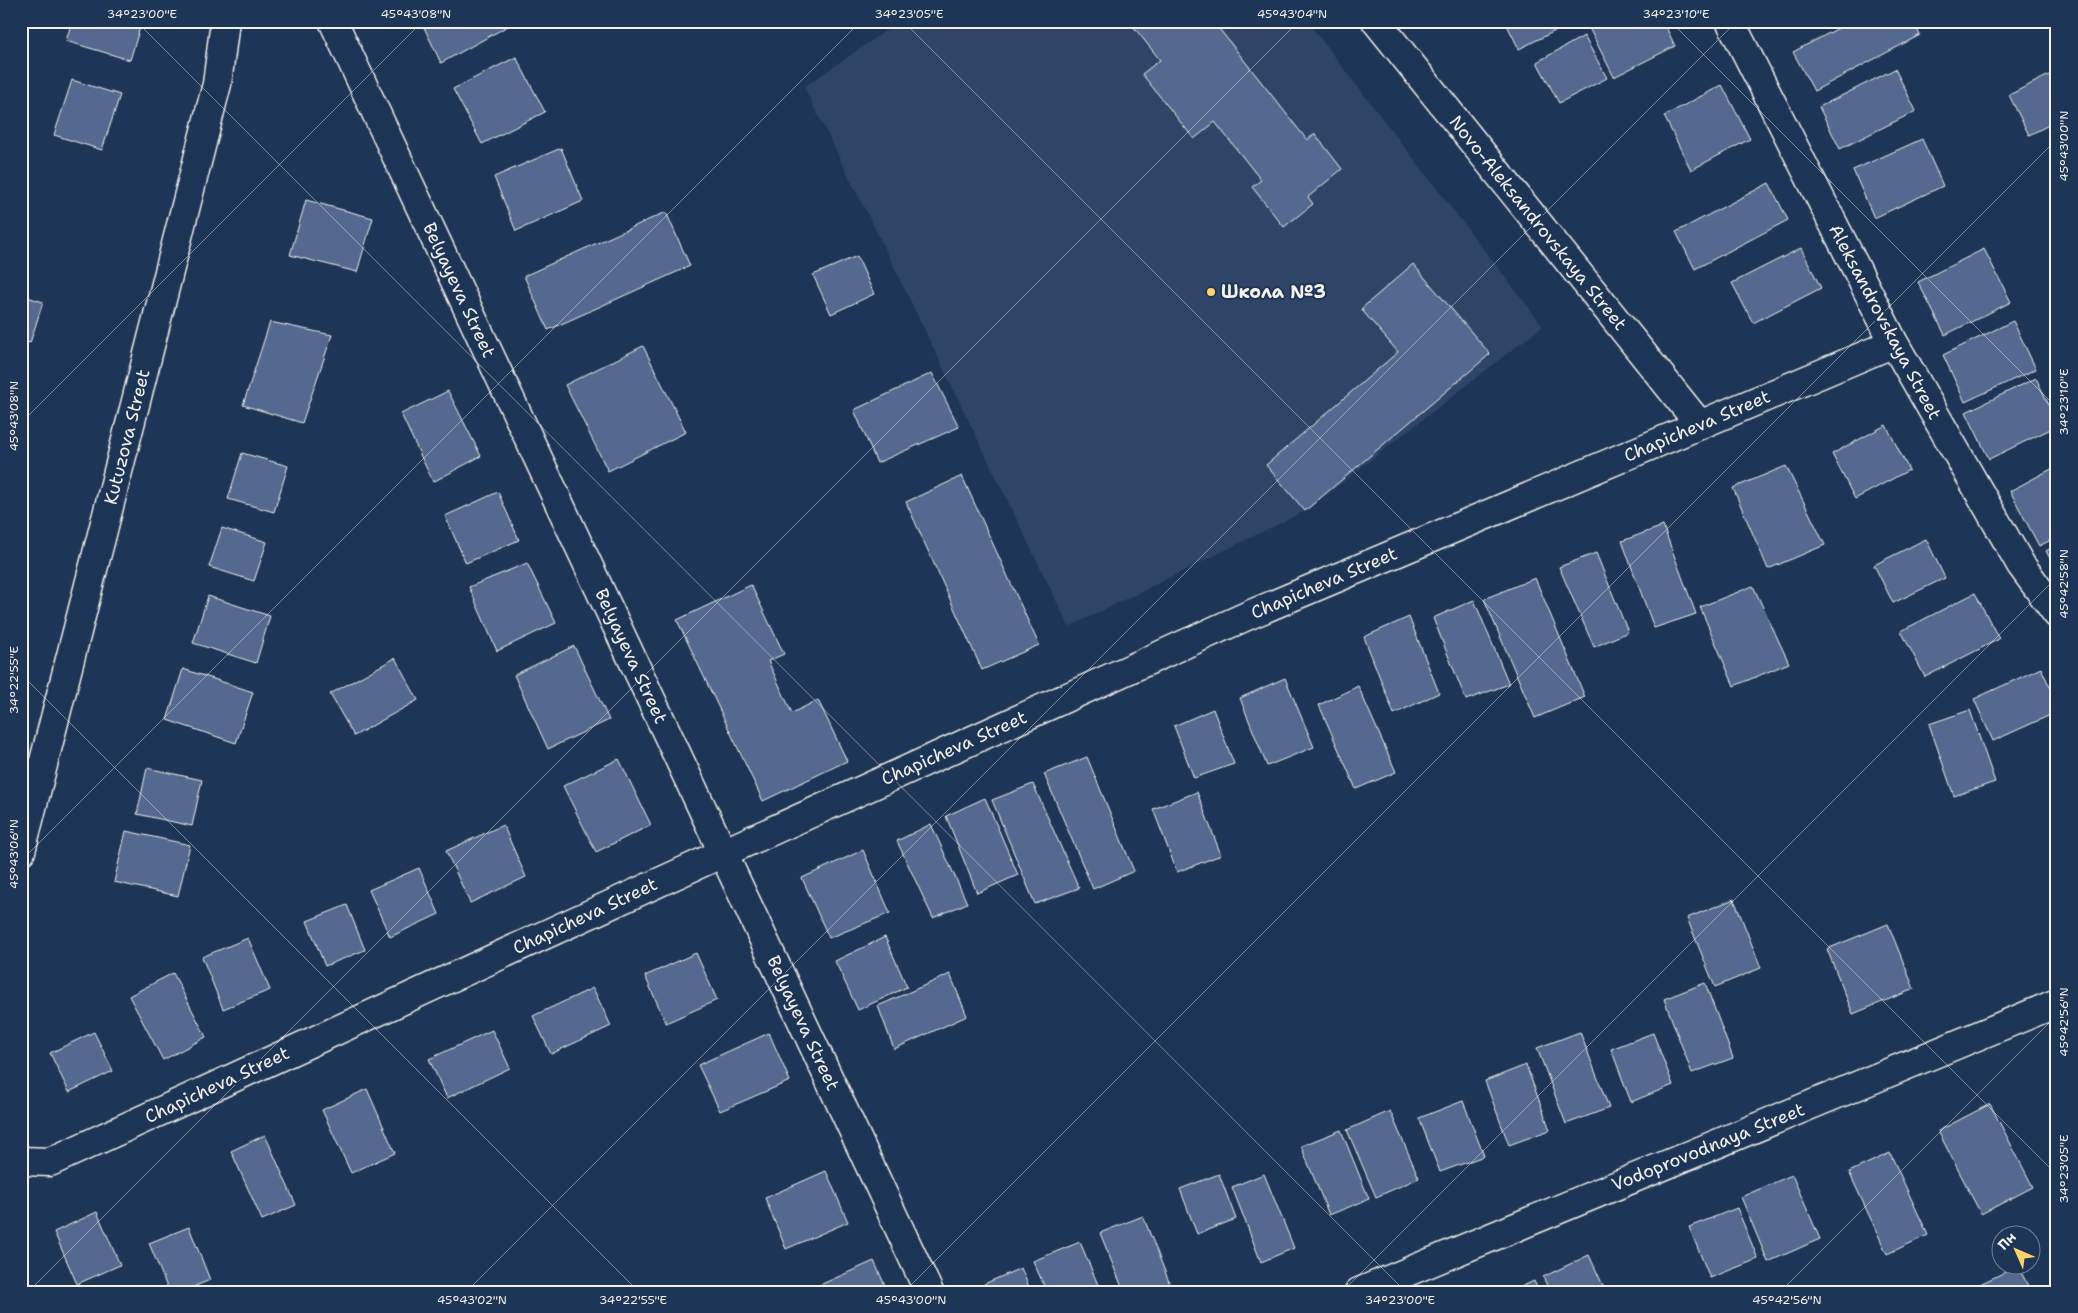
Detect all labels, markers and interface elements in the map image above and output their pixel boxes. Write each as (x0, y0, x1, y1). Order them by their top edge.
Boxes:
text: 34°23'00"E (107, 6, 177, 22)
text: 45°43'08"N (381, 6, 451, 22)
text: 34°23'05"E (875, 6, 944, 22)
text: 45°43'04"N (1257, 6, 1327, 22)
text: 34°23'10"E (1642, 6, 1710, 22)
street label: Novo-Aleksandrovskaya Street (1444, 111, 1632, 336)
text: 45°43'00"N (2056, 111, 2072, 181)
street label: Belyayeva Street (417, 219, 501, 361)
street label: Aleksandrovskaya Street (1823, 220, 1947, 424)
place label: Школа №3 (1221, 280, 1326, 304)
marker: Школа №3 (1205, 286, 1217, 298)
street label: Kutuzova Street (99, 367, 155, 507)
text: 34°23'10"E (2056, 368, 2072, 436)
text: 45°43'08"N (6, 381, 22, 451)
street label: Chapicheva Street (1620, 384, 1774, 468)
street label: Chapicheva Street (1247, 541, 1401, 625)
text: 45°42'58"N (2056, 549, 2072, 619)
street label: Belyayeva Street (589, 585, 673, 727)
text: 34°22'55"E (6, 646, 22, 714)
street label: Chapicheva Street (877, 705, 1031, 791)
text: 45°43'06"N (6, 819, 22, 889)
street label: Chapicheva Street (509, 872, 661, 960)
street label: Belyayeva Street (761, 952, 845, 1094)
text: 45°42'56"N (2056, 987, 2072, 1057)
street label: Chapicheva Street (141, 1041, 293, 1129)
street label: Vodoprovodnaya Street (1608, 1097, 1808, 1197)
text: 34°23'05"E (2056, 1135, 2072, 1204)
north arrow (1990, 1226, 2040, 1276)
text: Пн (1994, 1228, 2020, 1254)
text: 45°43'02"N (437, 1292, 507, 1308)
text: 34°22'55"E (599, 1292, 667, 1308)
text: 45°43'00"N (876, 1292, 946, 1308)
text: 34°23'00"E (1365, 1292, 1435, 1308)
text: 45°42'56"N (1752, 1292, 1822, 1308)

